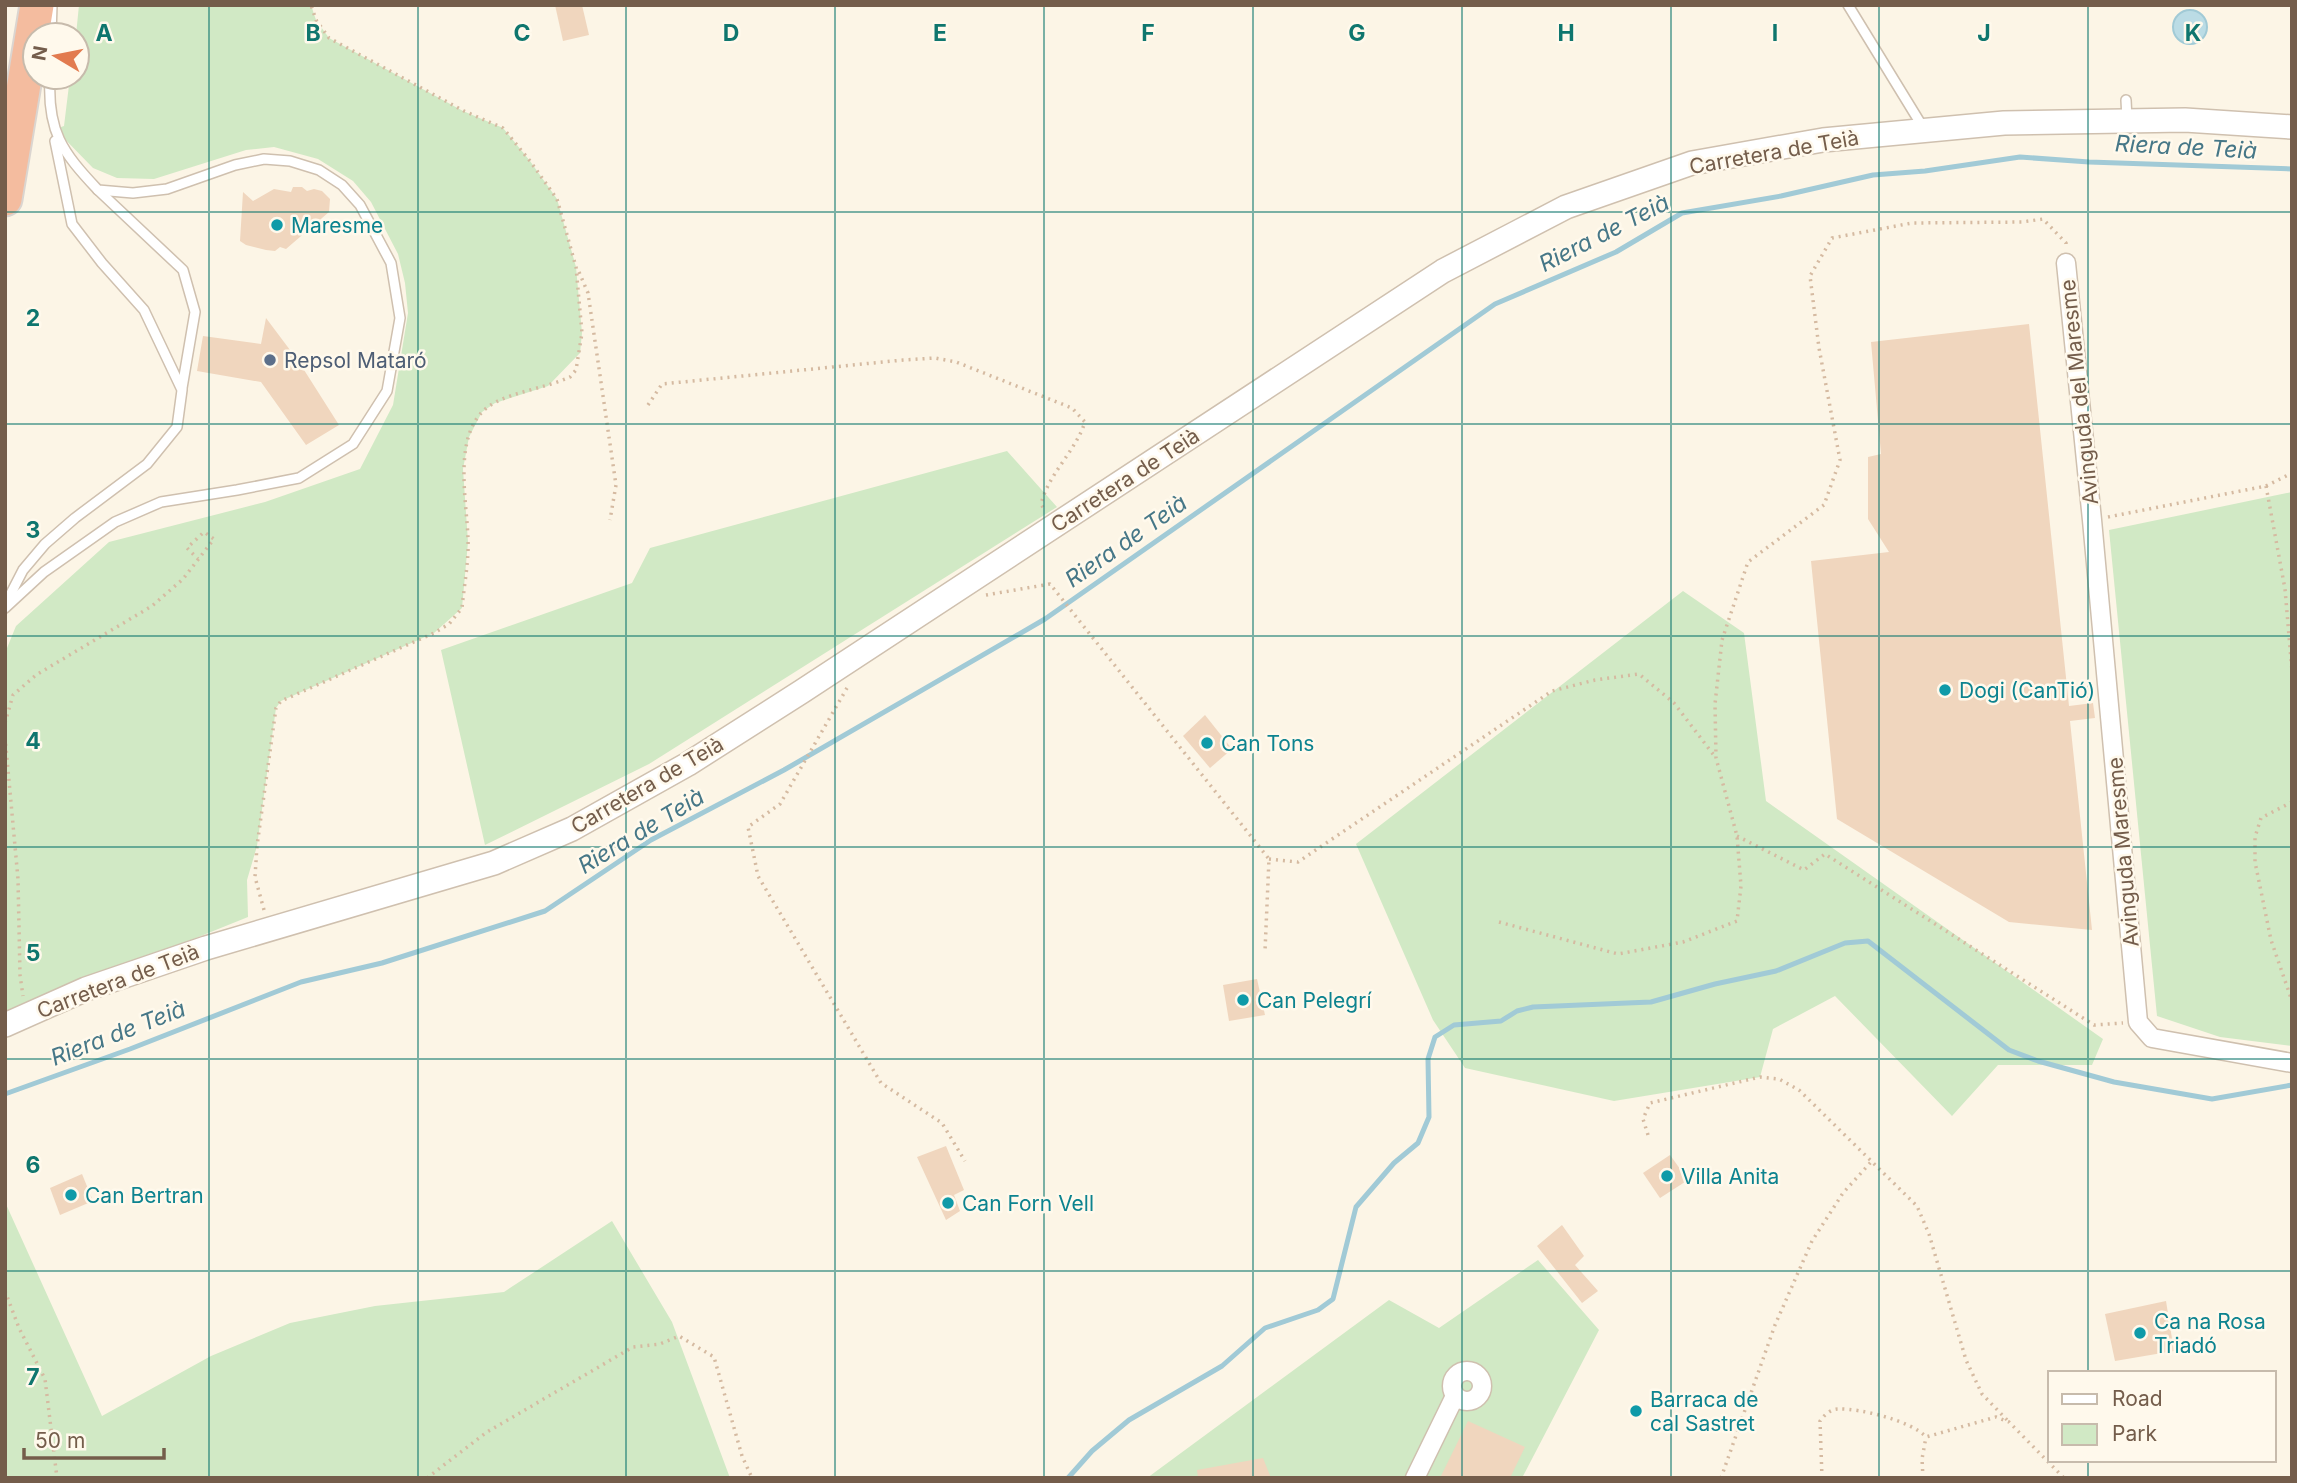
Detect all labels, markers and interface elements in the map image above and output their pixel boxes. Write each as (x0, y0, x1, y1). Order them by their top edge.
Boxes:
text: A (95, 19, 113, 47)
text: B (305, 19, 321, 47)
text: C (513, 19, 531, 47)
text: D (723, 19, 739, 47)
text: E (933, 19, 947, 47)
text: F (1141, 19, 1155, 47)
text: G (1348, 19, 1366, 47)
text: H (1557, 19, 1575, 47)
text: I (1772, 19, 1778, 47)
text: J (1977, 19, 1991, 47)
text: K (2185, 19, 2201, 47)
north arrow (21, 21, 91, 91)
text: N (27, 44, 52, 62)
street label: Carretera de Teià (1687, 125, 1861, 179)
water label: Riera de Teià (2114, 129, 2258, 165)
water label: Riera de Teià (1534, 188, 1674, 278)
place label: Maresme (291, 213, 383, 238)
marker: Maresme (269, 217, 285, 233)
street label: Avinguda del Maresme (2055, 278, 2103, 506)
text: 2 (26, 304, 40, 332)
place label: Repsol Mataró (284, 348, 427, 373)
marker: Repsol Mataró (262, 352, 278, 368)
street label: Carretera de Teià (1046, 423, 1204, 537)
water label: Riera de Teià (1060, 489, 1192, 593)
text: 3 (26, 516, 40, 544)
place label: Dogi (CanTió) (1959, 678, 2095, 703)
marker: Dogi (CanTió) (1937, 682, 1953, 698)
text: 4 (25, 727, 41, 755)
street label: Carretera de Teià (566, 731, 728, 839)
place label: Can Tons (1221, 731, 1314, 756)
marker: Can Tons (1199, 735, 1215, 751)
street label: Avinguda Maresme (2102, 756, 2144, 948)
water label: Riera de Teià (573, 782, 709, 880)
text: 5 (26, 939, 40, 967)
street label: Carretera de Teià (33, 939, 203, 1023)
place label: Can Pelegrí (1257, 988, 1372, 1013)
marker: Can Pelegrí (1235, 992, 1251, 1008)
water label: Riera de Teià (47, 994, 189, 1072)
text: 6 (26, 1151, 40, 1179)
place label: Villa Anita (1681, 1164, 1779, 1189)
marker: Villa Anita (1659, 1168, 1675, 1184)
place label: Can Bertran (85, 1183, 204, 1208)
marker: Can Bertran (63, 1187, 79, 1203)
place label: Can Forn Vell (962, 1191, 1094, 1216)
marker: Can Forn Vell (940, 1195, 956, 1211)
place label: Ca na Rosa Triadó (2154, 1309, 2266, 1358)
marker: Ca na Rosa Triadó (2132, 1325, 2148, 1341)
text: 7 (26, 1363, 40, 1391)
legend (2048, 1371, 2276, 1462)
text: Road (2112, 1386, 2163, 1411)
place label: Barraca de cal Sastret (1650, 1387, 1758, 1436)
marker: Barraca de cal Sastret (1628, 1403, 1644, 1419)
scale bar (24, 1416, 164, 1460)
text: Park (2112, 1421, 2157, 1446)
text: 50 m (35, 1428, 85, 1453)

